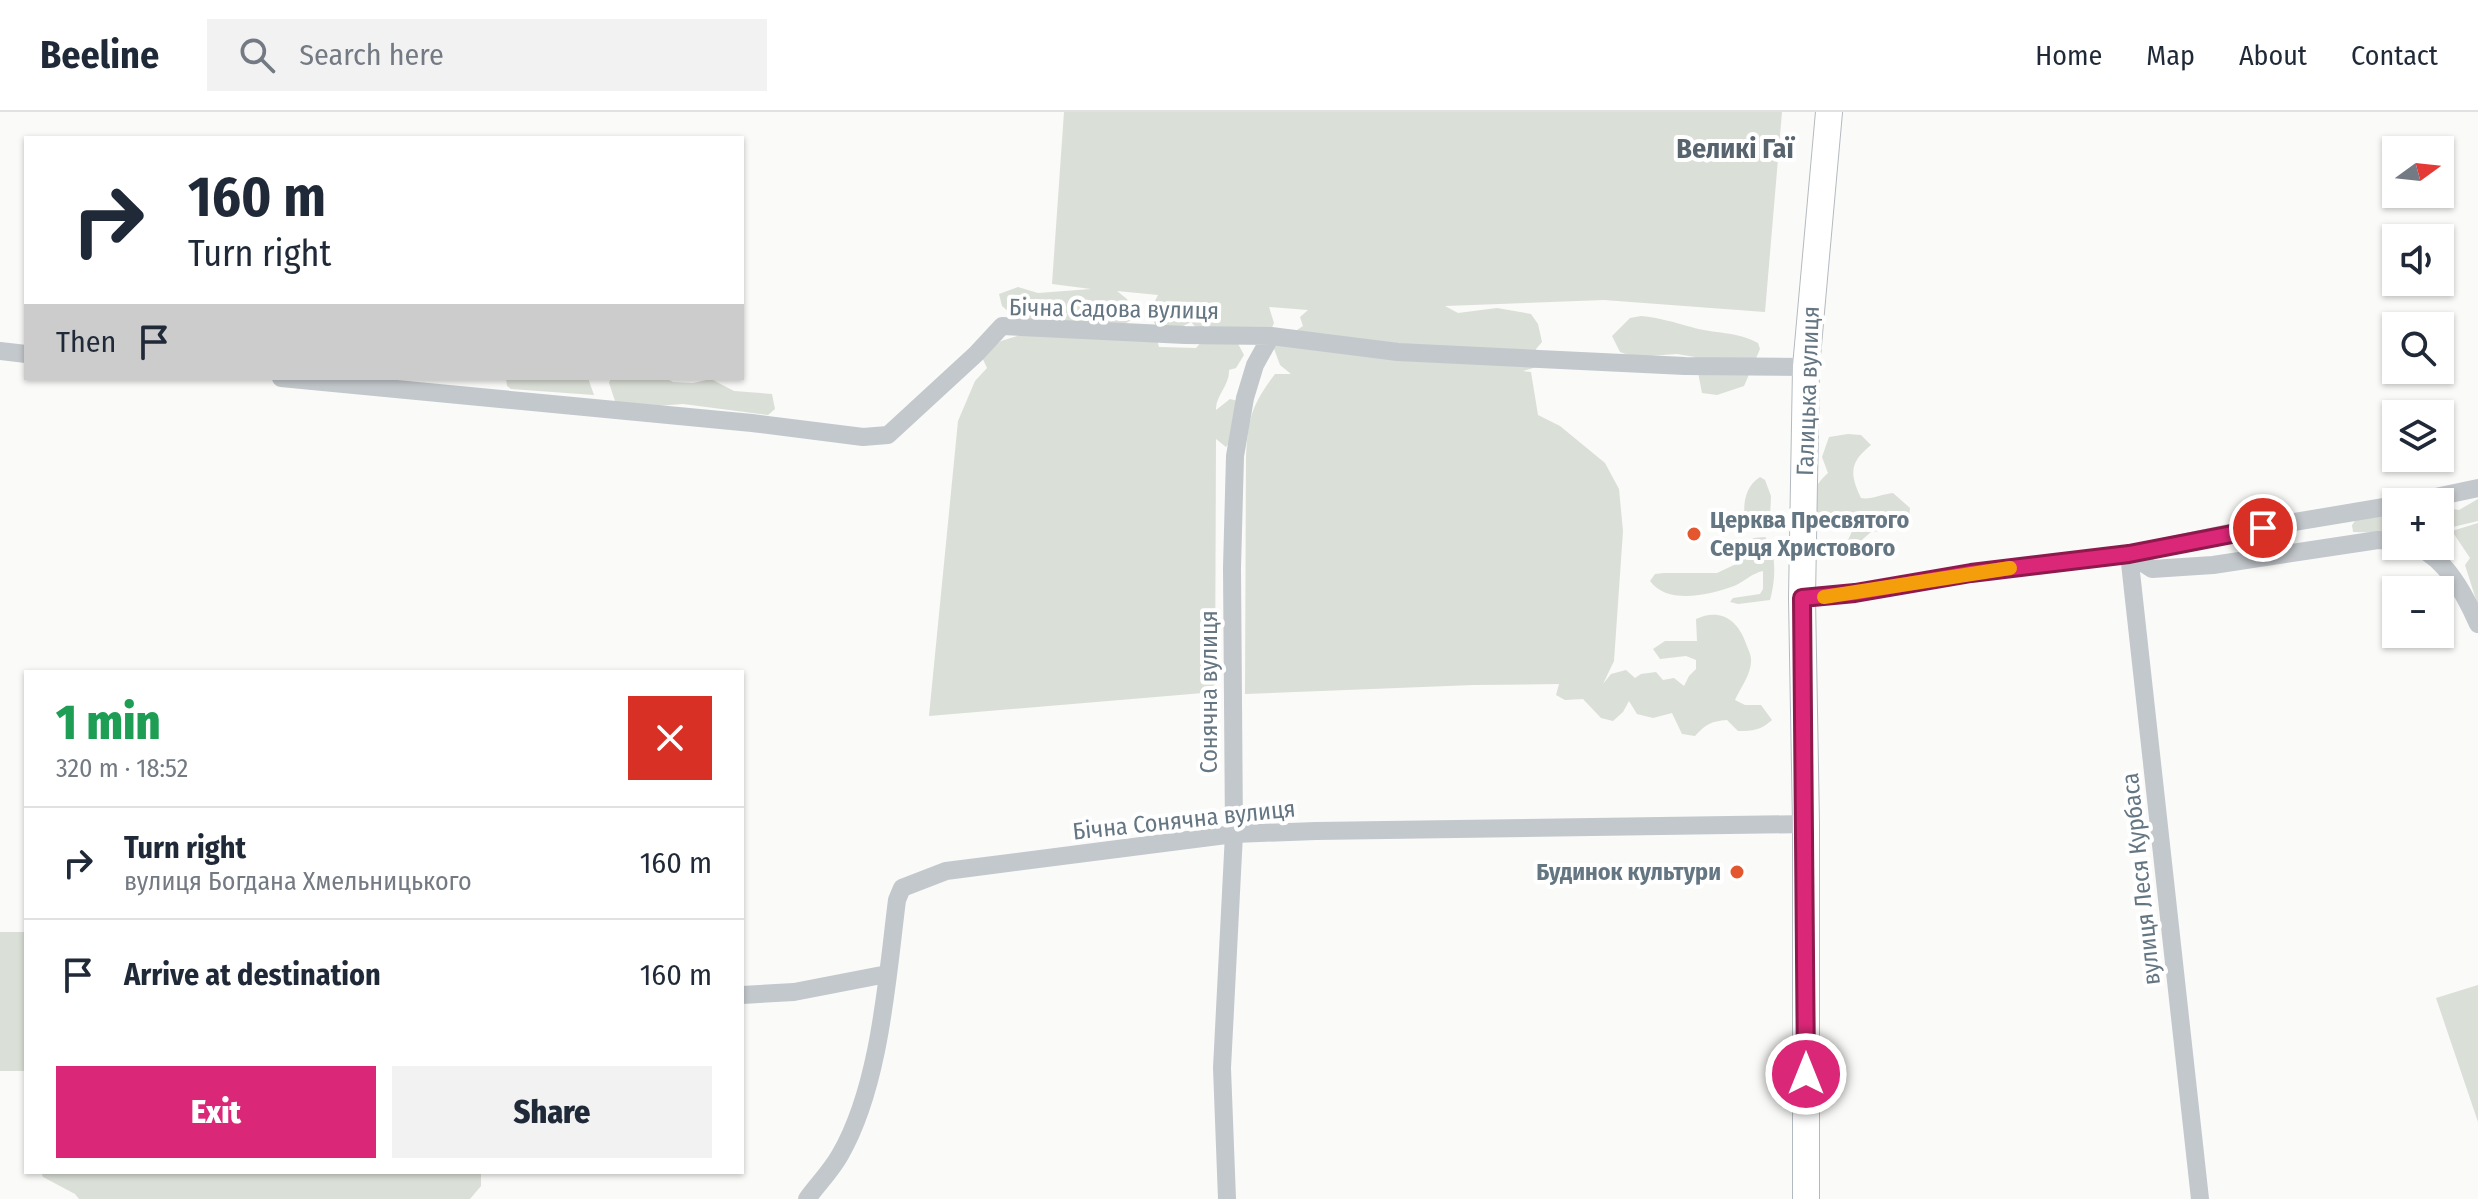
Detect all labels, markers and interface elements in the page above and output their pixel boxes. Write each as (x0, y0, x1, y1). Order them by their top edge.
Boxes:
search box (207, 19, 767, 91)
text: Beeline (40, 32, 159, 78)
icon: search (235, 33, 279, 77)
text: Search here (299, 37, 444, 73)
text: Home (2035, 39, 2102, 72)
text: Map (2146, 39, 2195, 72)
text: About (2239, 39, 2307, 72)
text: Contact (2351, 39, 2438, 72)
district label: Великі Гаї (1676, 132, 1795, 165)
north arrow (2382, 136, 2454, 208)
map controls (2382, 136, 2454, 648)
text: 160 m (188, 164, 326, 231)
icon: right (56, 168, 160, 272)
button: sound (2382, 224, 2454, 296)
text: Turn right (188, 232, 331, 276)
street label: Бічна Садова вулиця (1009, 293, 1219, 325)
street label: Галицька вулиця (1791, 306, 1825, 476)
button: search (2382, 312, 2454, 384)
icon: arrive (132, 320, 176, 364)
text: Then (56, 324, 116, 360)
button: layers (2382, 400, 2454, 472)
button: + (2382, 488, 2454, 560)
pin (2229, 494, 2297, 562)
place label: Церква Пресвятого Серця Христового (1710, 506, 1910, 562)
icon: arrive (2241, 506, 2285, 550)
marker: Церква Пресвятого Серця Христового (1685, 525, 1703, 543)
button: − (2382, 576, 2454, 648)
street label: Сонячна вулиця (1195, 610, 1223, 774)
text: 1 min (56, 694, 160, 752)
button: close (628, 696, 712, 780)
text: 320 m · 18:52 (56, 753, 188, 784)
street label: вулиця Леся Курбаса (2116, 771, 2166, 987)
street label: Бічна Сонячна вулиця (1071, 794, 1297, 846)
text: Turn right (124, 830, 246, 866)
icon: right (56, 841, 100, 885)
text: 160 m (640, 845, 712, 881)
place label: Будинок культури (1536, 858, 1721, 886)
marker: Будинок культури (1728, 863, 1746, 881)
text: вулиця Богдана Хмельницького (124, 866, 472, 897)
icon: arrive (56, 953, 100, 997)
text: Arrive at destination (124, 957, 381, 993)
text: 160 m (640, 957, 712, 993)
position arrow (1764, 1032, 1848, 1116)
button: Exit (56, 1066, 376, 1158)
button: Share (392, 1066, 712, 1158)

